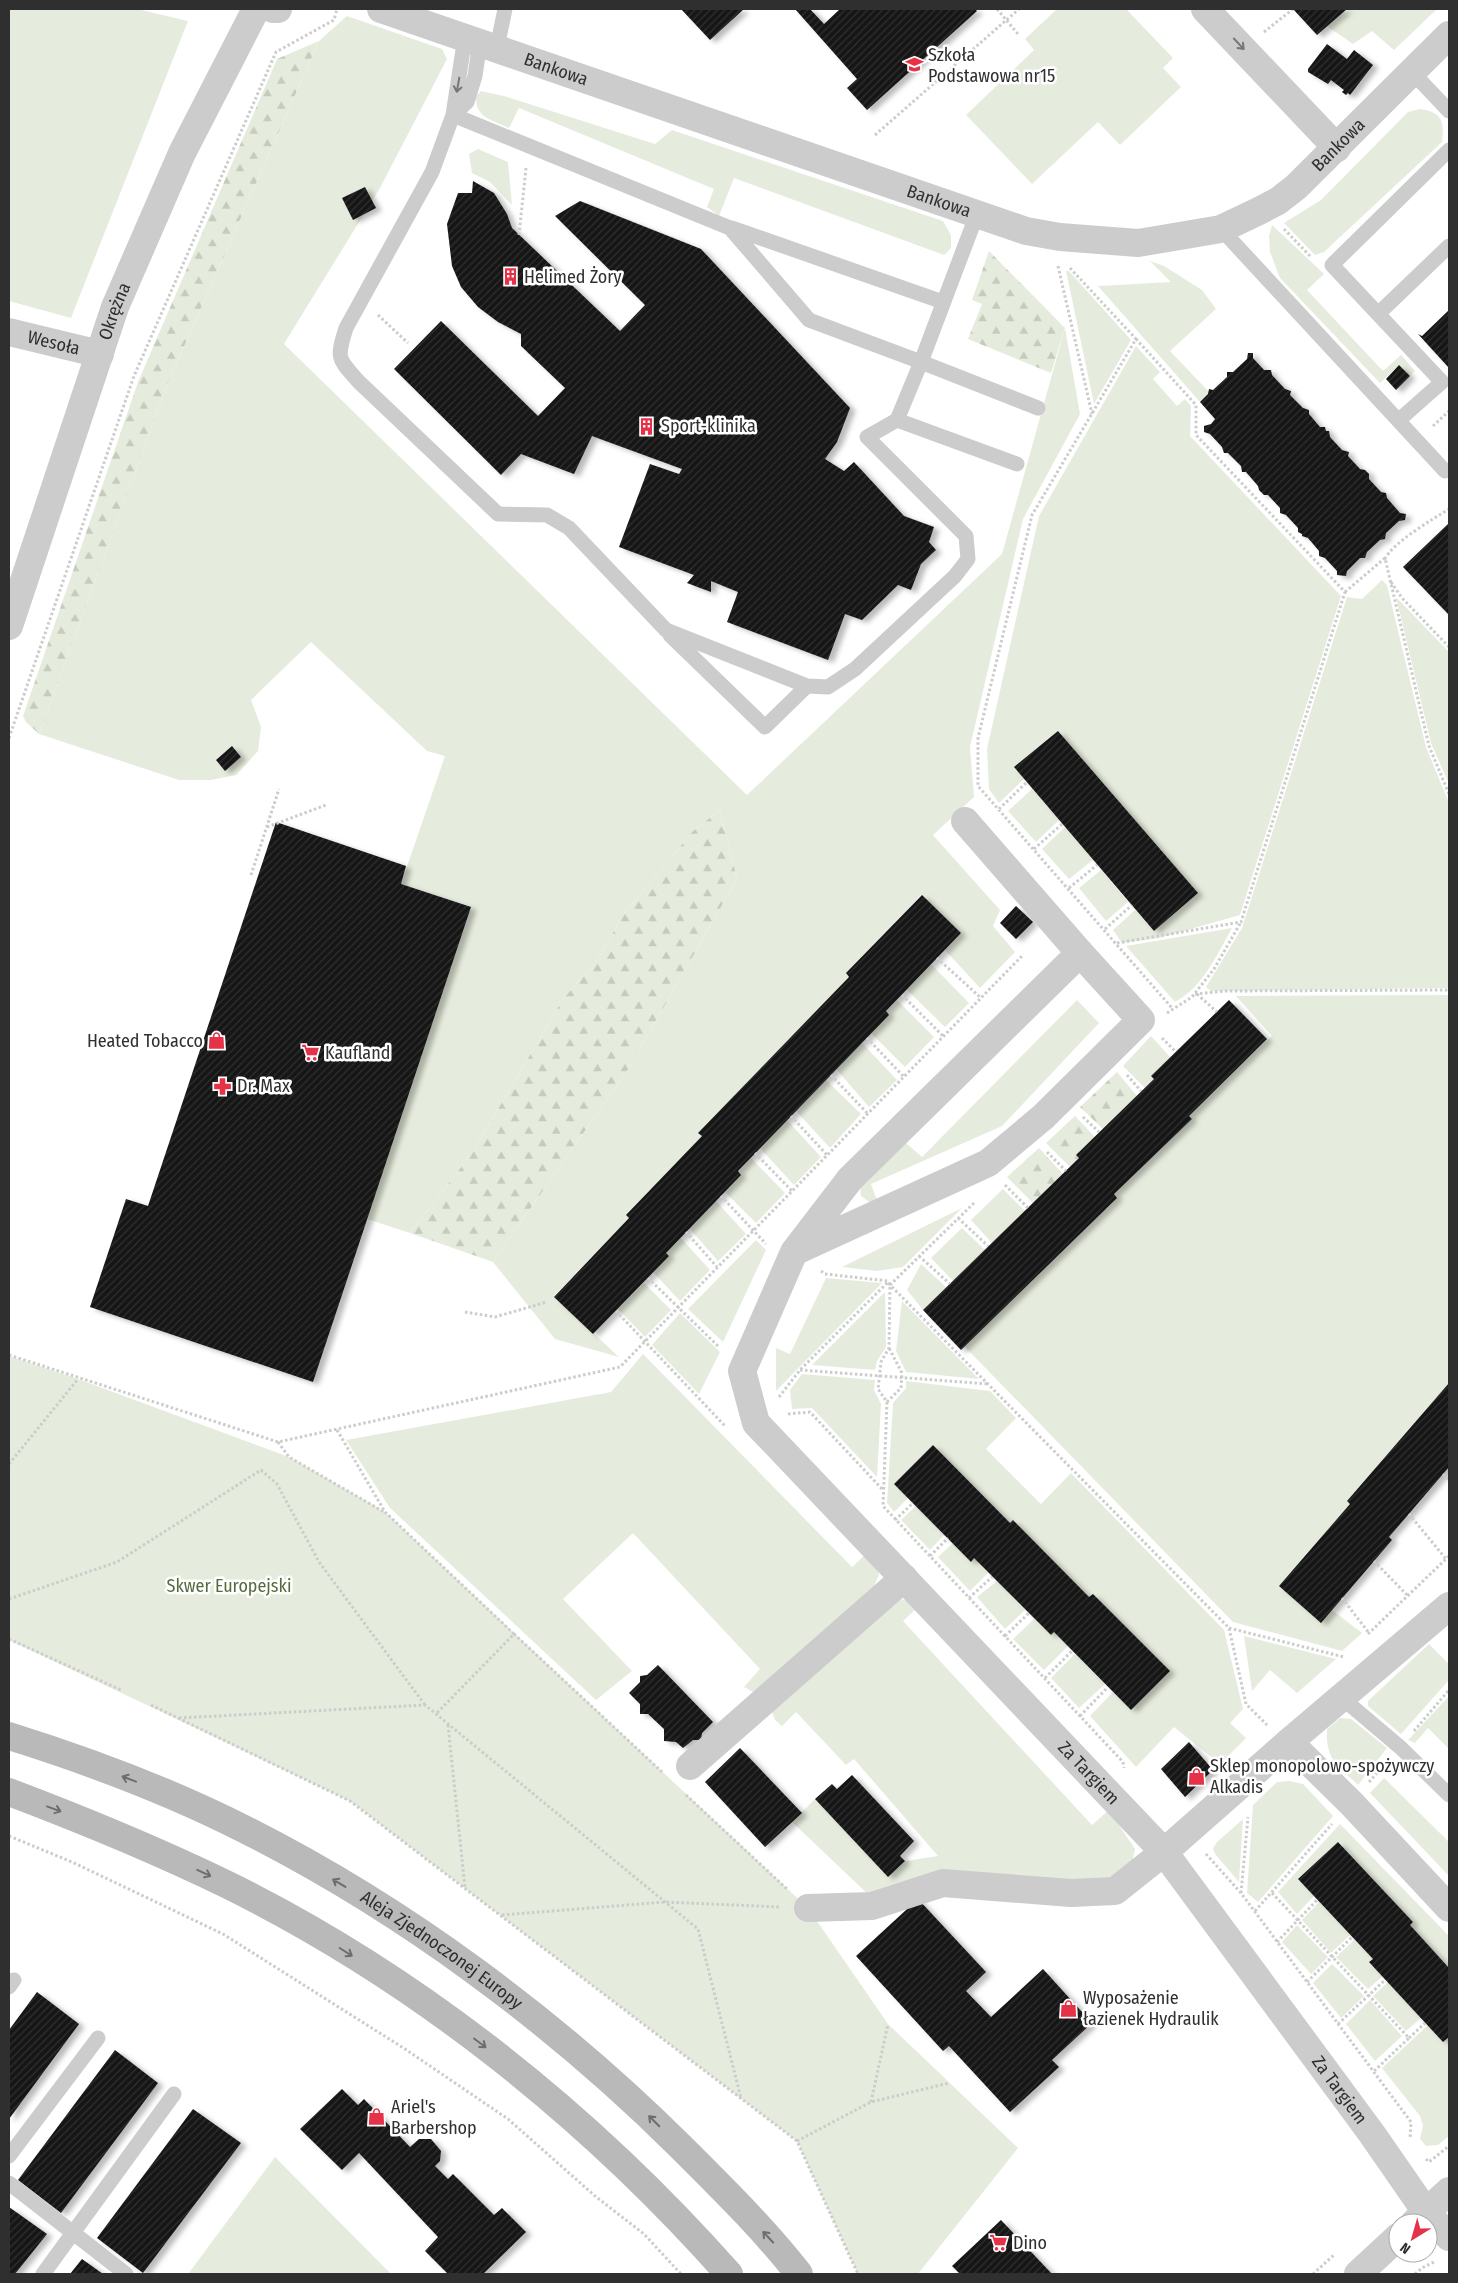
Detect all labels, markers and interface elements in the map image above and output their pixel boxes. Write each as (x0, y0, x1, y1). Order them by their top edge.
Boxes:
one-way arrow (1233, 38, 1245, 51)
place label: Szkoła Podstawowa nr15 (928, 44, 1055, 87)
street label: Bankowa (521, 48, 591, 90)
school or university icon: Szkoła Podstawowa nr15 (904, 55, 924, 75)
one-way arrow (453, 77, 462, 93)
street label: Bankowa (1307, 114, 1370, 176)
street label: Bankowa (904, 180, 974, 222)
place label: Helimed Żory (524, 266, 622, 288)
building icon: Helimed Żory (500, 267, 520, 287)
street label: Okrężna (94, 279, 135, 343)
street label: Wesoła (25, 326, 82, 360)
place label: Sport-klinika (661, 415, 756, 437)
building icon: Sport-klinika (637, 416, 657, 436)
place label: Heated Tobacco (87, 1030, 203, 1052)
shop icon: Heated Tobacco (207, 1031, 227, 1051)
place label: Kaufland (325, 1042, 390, 1064)
supermarket icon: Kaufland (301, 1043, 321, 1063)
place label: Dr. Max (237, 1075, 290, 1097)
pharmacy icon: Dr. Max (213, 1076, 233, 1096)
park label: Skwer Europejski (167, 1575, 291, 1597)
street label: Za Targiem (1053, 1736, 1124, 1809)
place label: Sklep monopolowo-spożywczy Alkadis (1210, 1755, 1434, 1798)
shop icon: Sklep monopolowo-spożywczy Alkadis (1186, 1766, 1206, 1786)
one-way arrow (121, 1774, 137, 1783)
one-way arrow (46, 1805, 62, 1814)
one-way arrow (196, 1869, 211, 1879)
one-way arrow (333, 1878, 347, 1888)
street label: Aleja Zjednoczonej Europy (357, 1886, 527, 2014)
one-way arrow (338, 1947, 352, 1957)
place label: Wyposażenie łazienek Hydraulik (1083, 1987, 1219, 2030)
shop icon: Wyposażenie łazienek Hydraulik (1059, 1998, 1079, 2018)
one-way arrow (473, 2038, 486, 2049)
street label: Za Targiem (1307, 2052, 1372, 2128)
place label: Ariel's Barbershop (391, 2096, 477, 2139)
shop icon: Ariel's Barbershop (367, 2107, 387, 2127)
one-way arrow (648, 2115, 661, 2127)
north arrow (1388, 2213, 1438, 2263)
one-way arrow (762, 2231, 774, 2243)
place label: Dino (1013, 2232, 1047, 2254)
supermarket icon: Dino (989, 2233, 1009, 2253)
text: N (1397, 2239, 1414, 2257)

